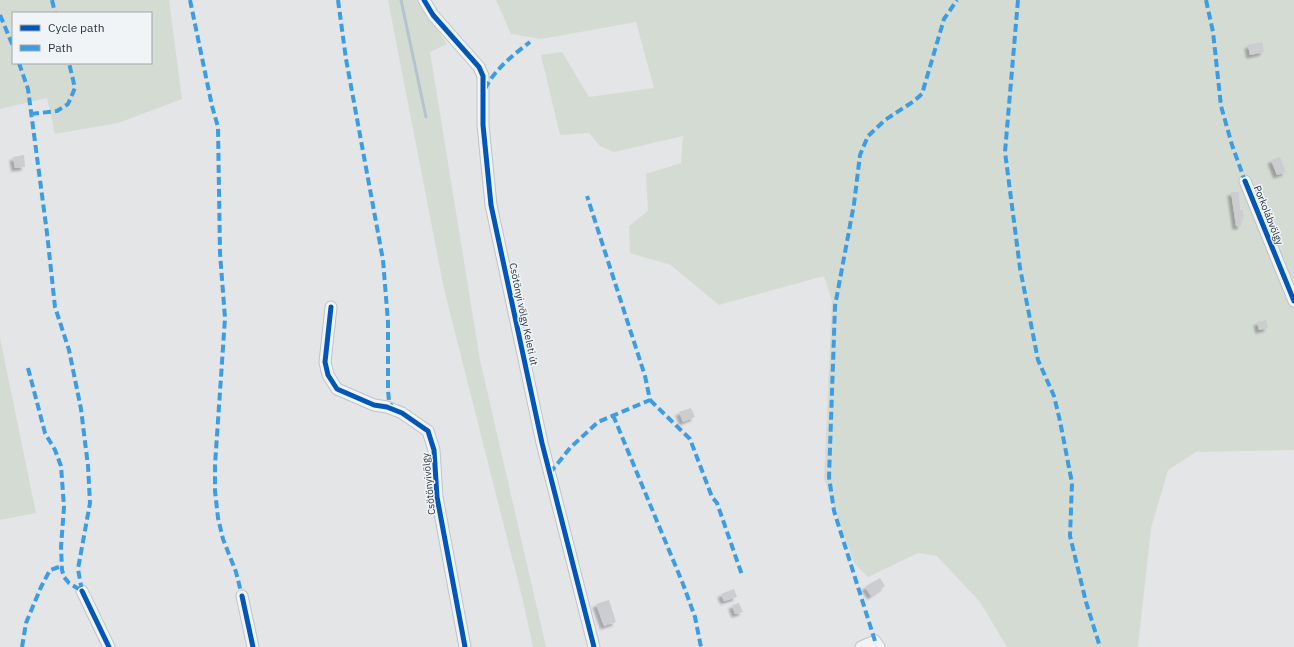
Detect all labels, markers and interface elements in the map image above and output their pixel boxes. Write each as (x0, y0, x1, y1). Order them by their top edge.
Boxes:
legend (12, 12, 152, 64)
text: Cycle path (48, 20, 105, 35)
text: Path (48, 40, 73, 55)
street label: Porkolábvölgy (1251, 184, 1286, 247)
street label: Csötönyi völgy Keleti út (506, 262, 541, 367)
street label: Csötönyivölgy (419, 452, 438, 516)

